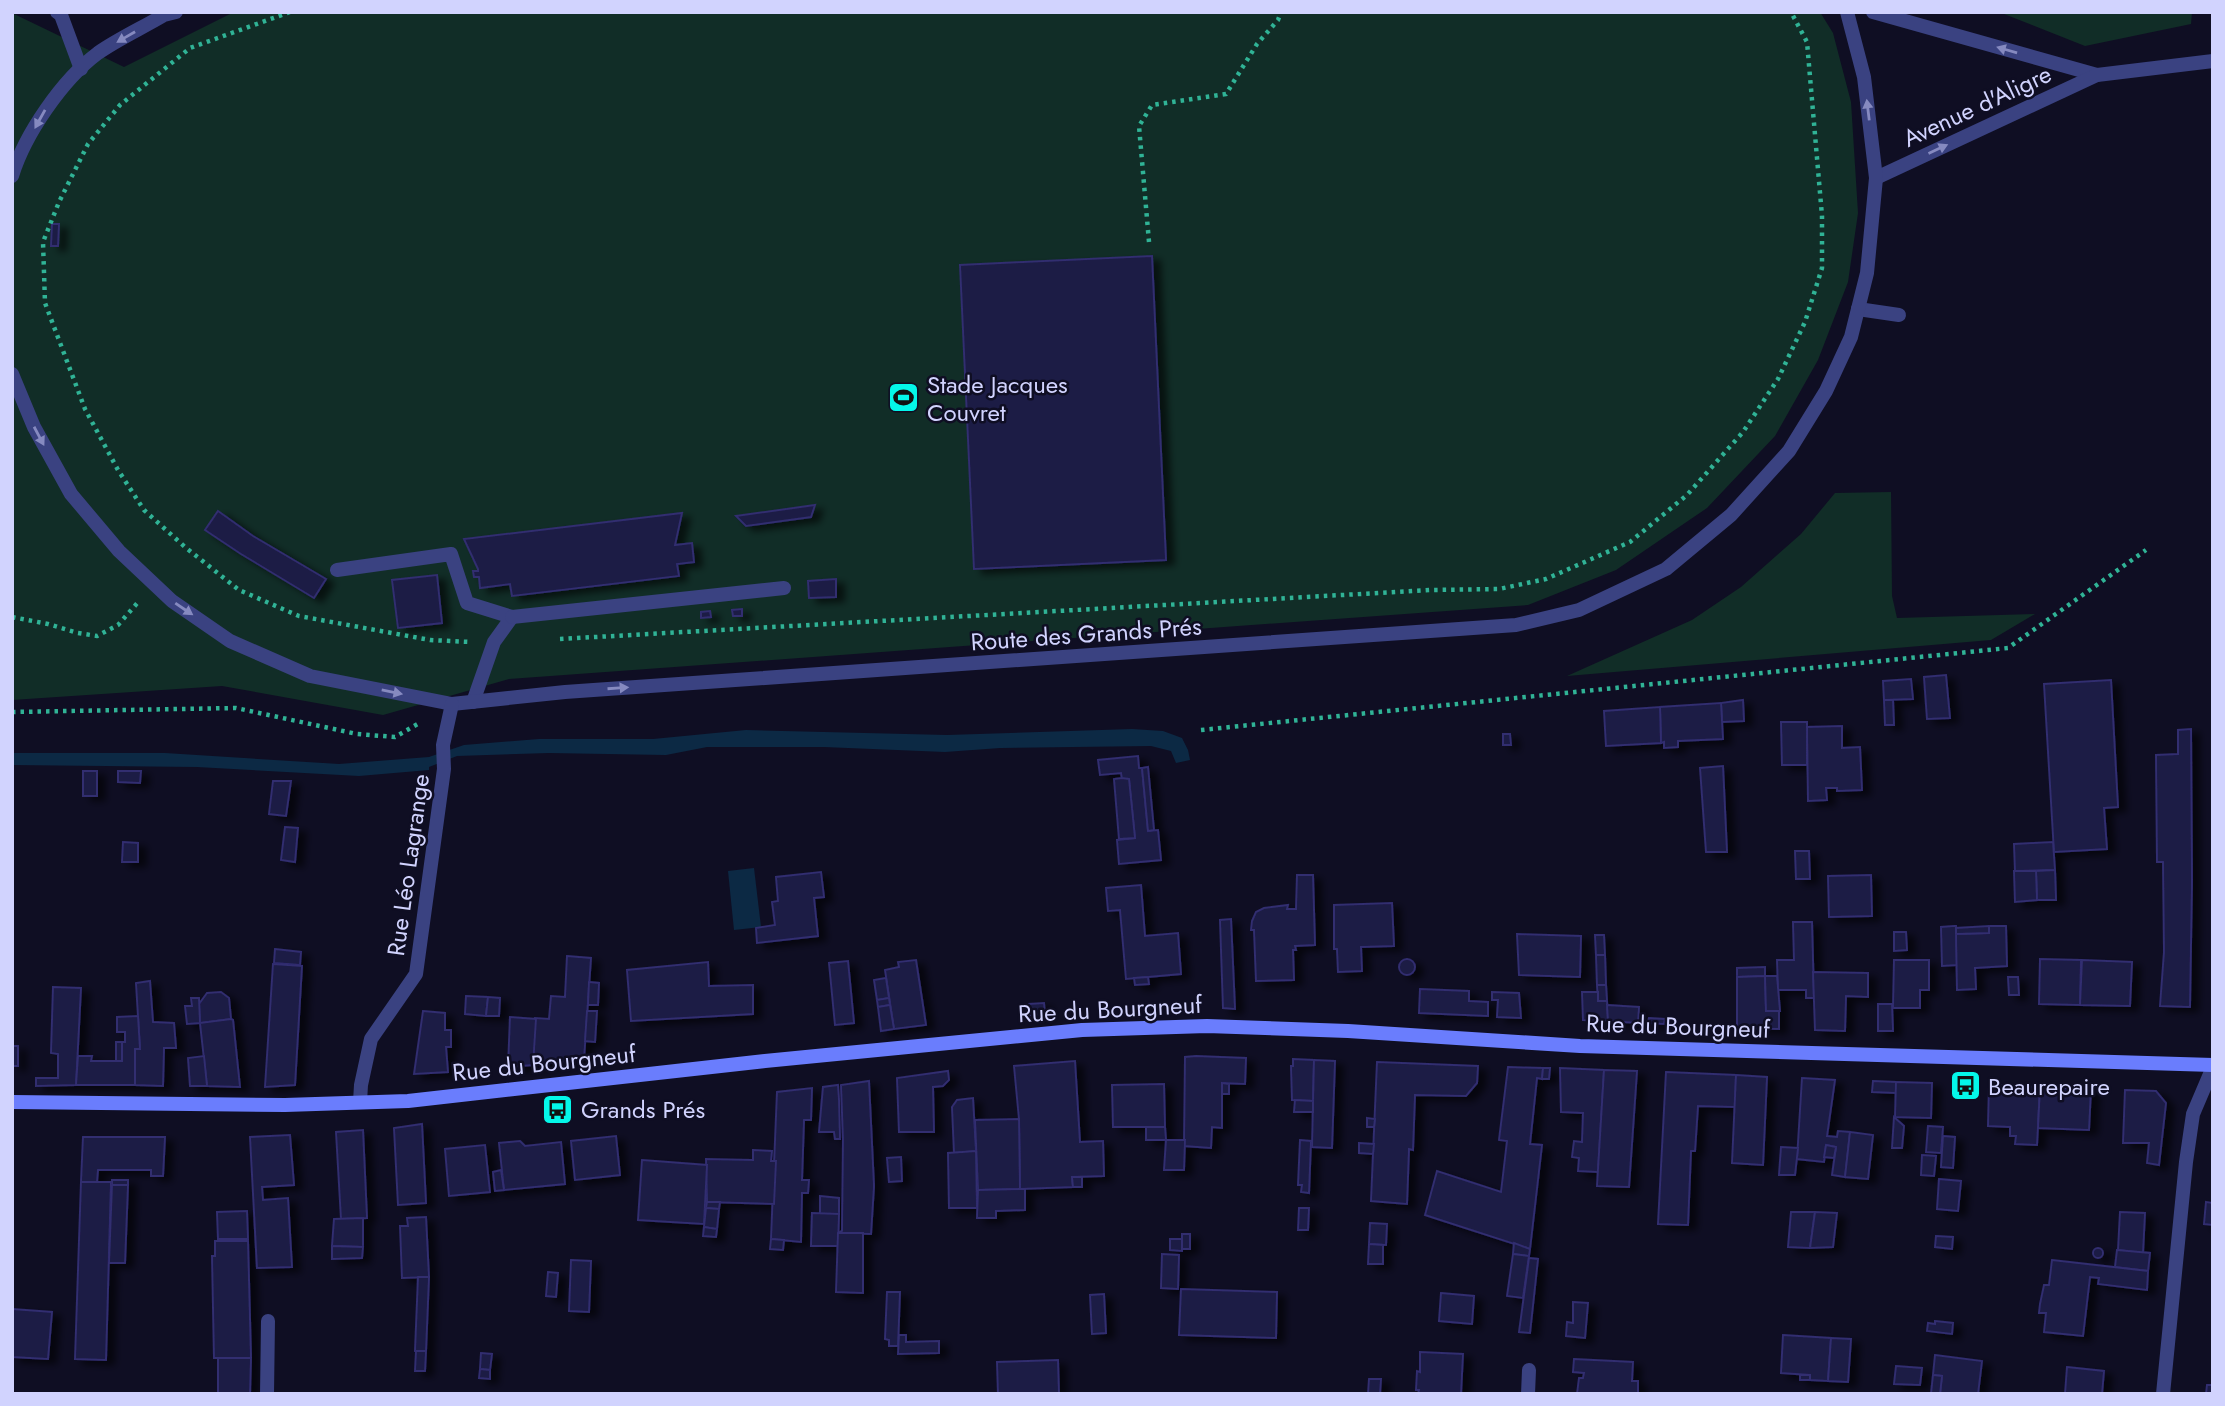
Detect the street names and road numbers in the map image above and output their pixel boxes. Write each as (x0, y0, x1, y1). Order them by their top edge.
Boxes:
street label: Avenue d'Aligre (1897, 56, 2057, 156)
street label: Route des Grands Prés (969, 608, 1203, 660)
street label: Rue Léo Lagrange (378, 772, 438, 958)
street label: Rue du Bourgneuf (1017, 987, 1204, 1031)
street label: Rue du Bourgneuf (1585, 1005, 1772, 1047)
street label: Rue du Bourgneuf (451, 1036, 639, 1090)

